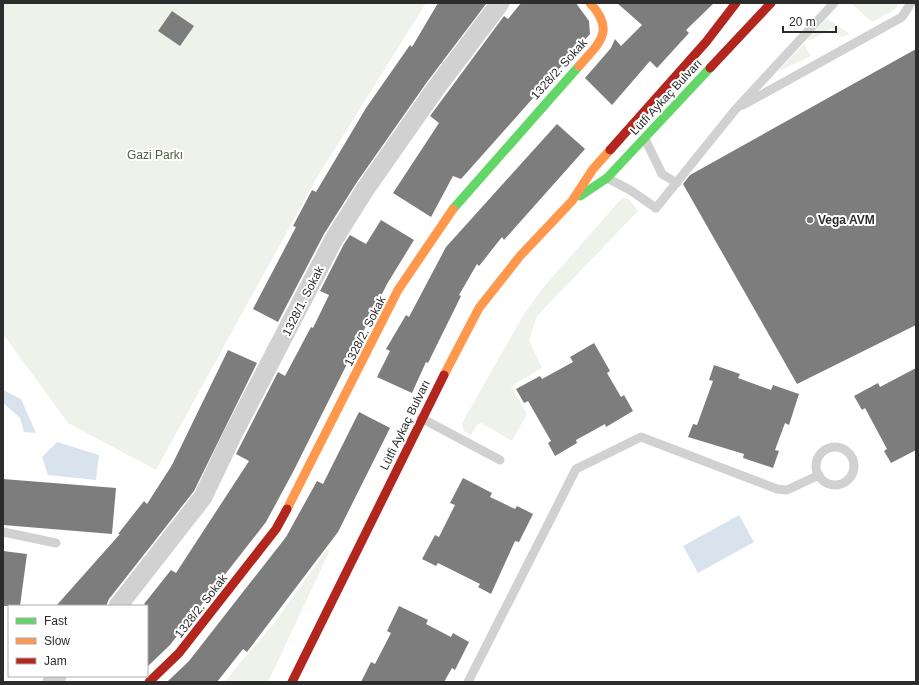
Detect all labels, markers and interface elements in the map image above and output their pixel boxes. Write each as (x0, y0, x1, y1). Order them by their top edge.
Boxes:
scale bar (783, 8, 836, 34)
text: 20 m (789, 15, 816, 29)
street label: 1328/2. Sokak (528, 35, 591, 102)
street label: Lütfi Aykaç Bulvarı (627, 56, 705, 138)
park label: Gazi Parkı (127, 148, 183, 162)
place label: Vega AVM (818, 213, 875, 227)
marker: Vega AVM (805, 215, 815, 225)
street label: 1328/1. Sokak (279, 263, 327, 338)
street label: 1328/2. Sokak (341, 293, 389, 368)
street label: Lütfi Aykaç Bulvarı (377, 378, 433, 472)
street label: 1328/2. Sokak (172, 571, 231, 641)
legend (8, 605, 148, 677)
text: Fast (44, 614, 68, 628)
text: Slow (44, 634, 70, 648)
text: Jam (44, 654, 67, 668)

